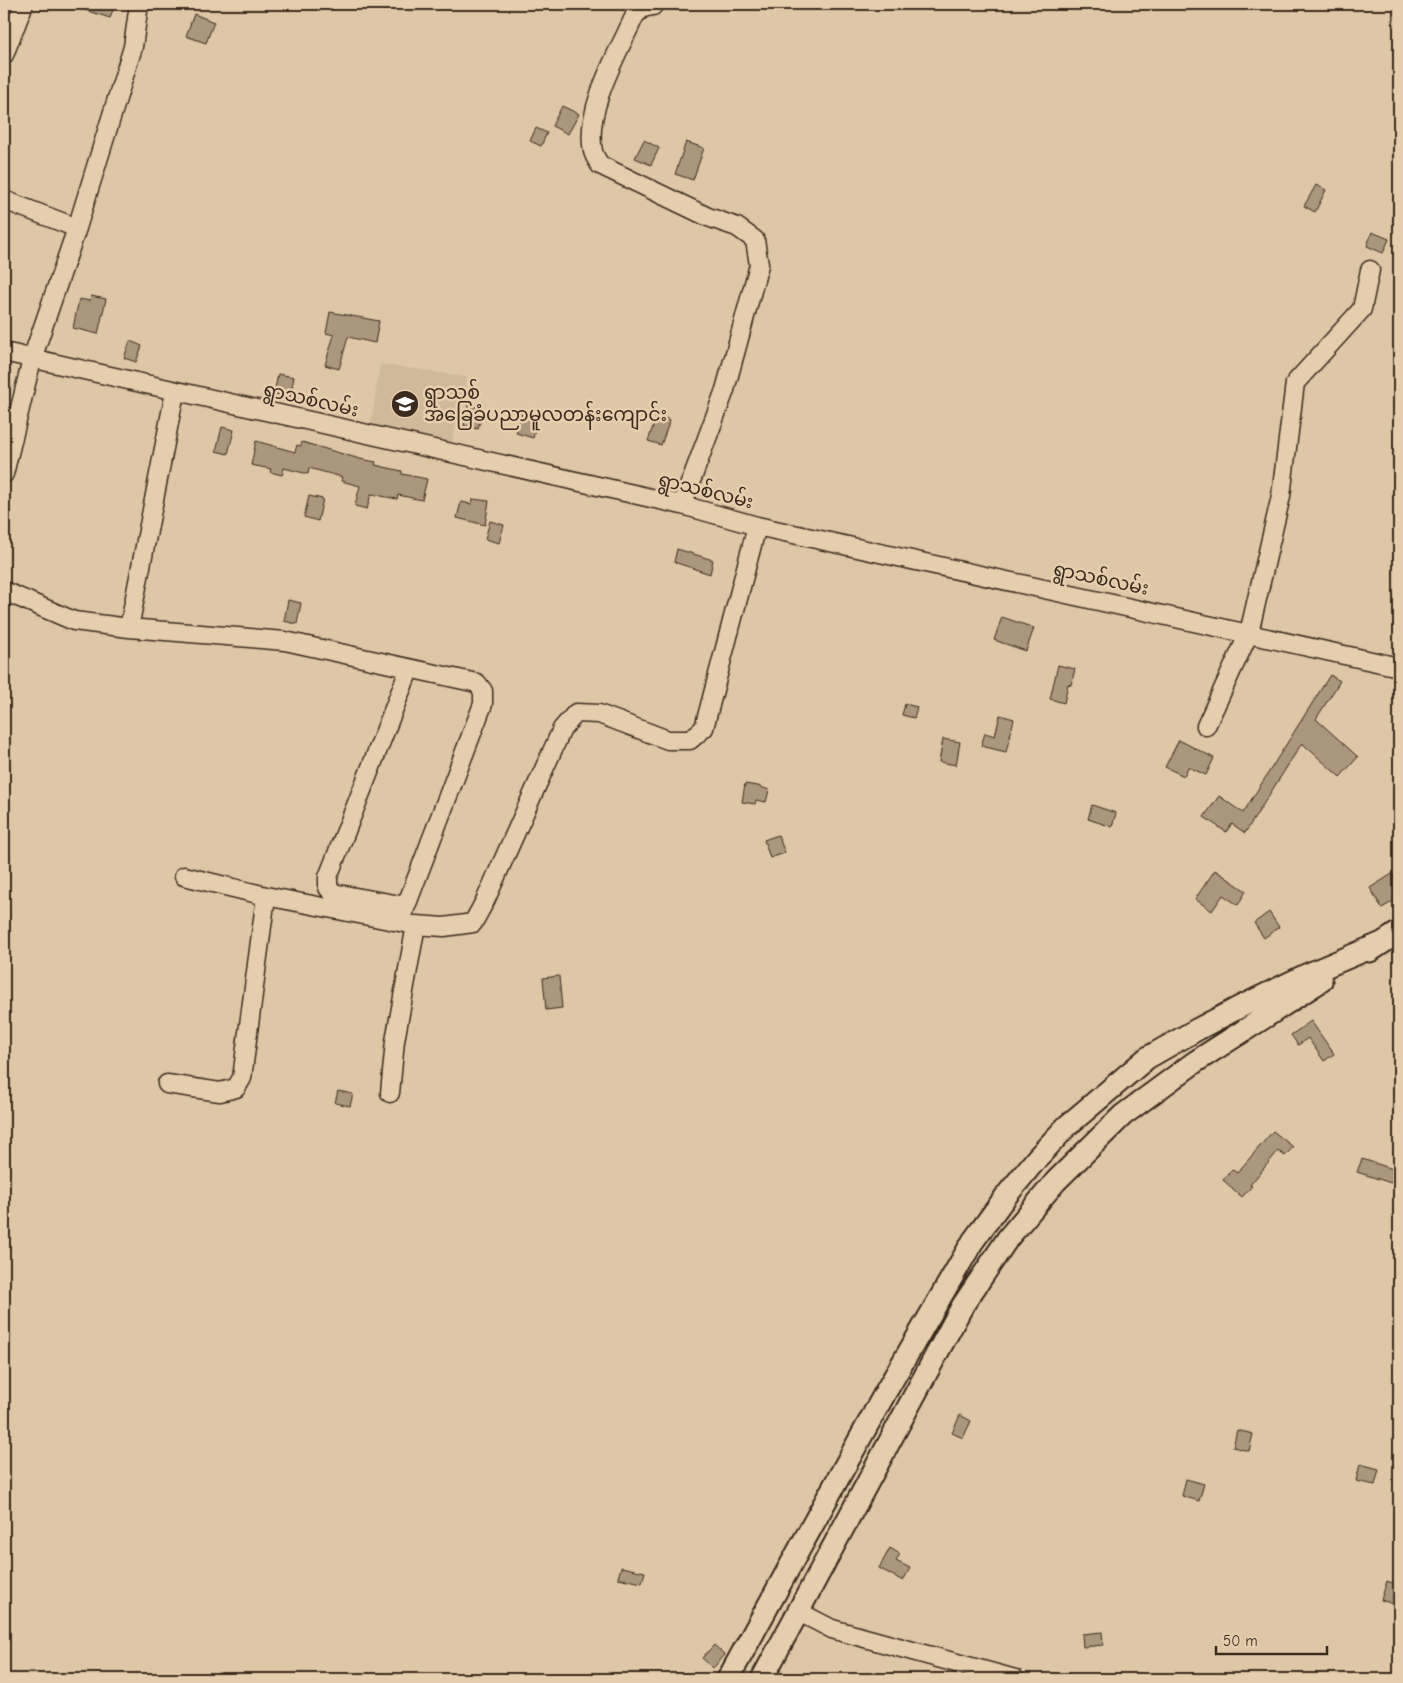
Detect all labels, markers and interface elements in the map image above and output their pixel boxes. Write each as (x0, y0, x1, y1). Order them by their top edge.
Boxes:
street label: ရွာသစ်လမ်း (260, 374, 362, 426)
place label: ရွာသစ် အခြေခံပညာမူလတန်းကျောင်း (424, 378, 667, 431)
school or university icon: ရွာသစ် အခြေခံပညာမူလတန်းကျောင်း (390, 389, 420, 419)
street label: ရွာသစ်လမ်း (655, 465, 757, 517)
street label: ရွာသစ်လမ်း (1051, 554, 1151, 604)
scale bar (1216, 1623, 1327, 1655)
text: 50 m (1223, 1632, 1258, 1650)

